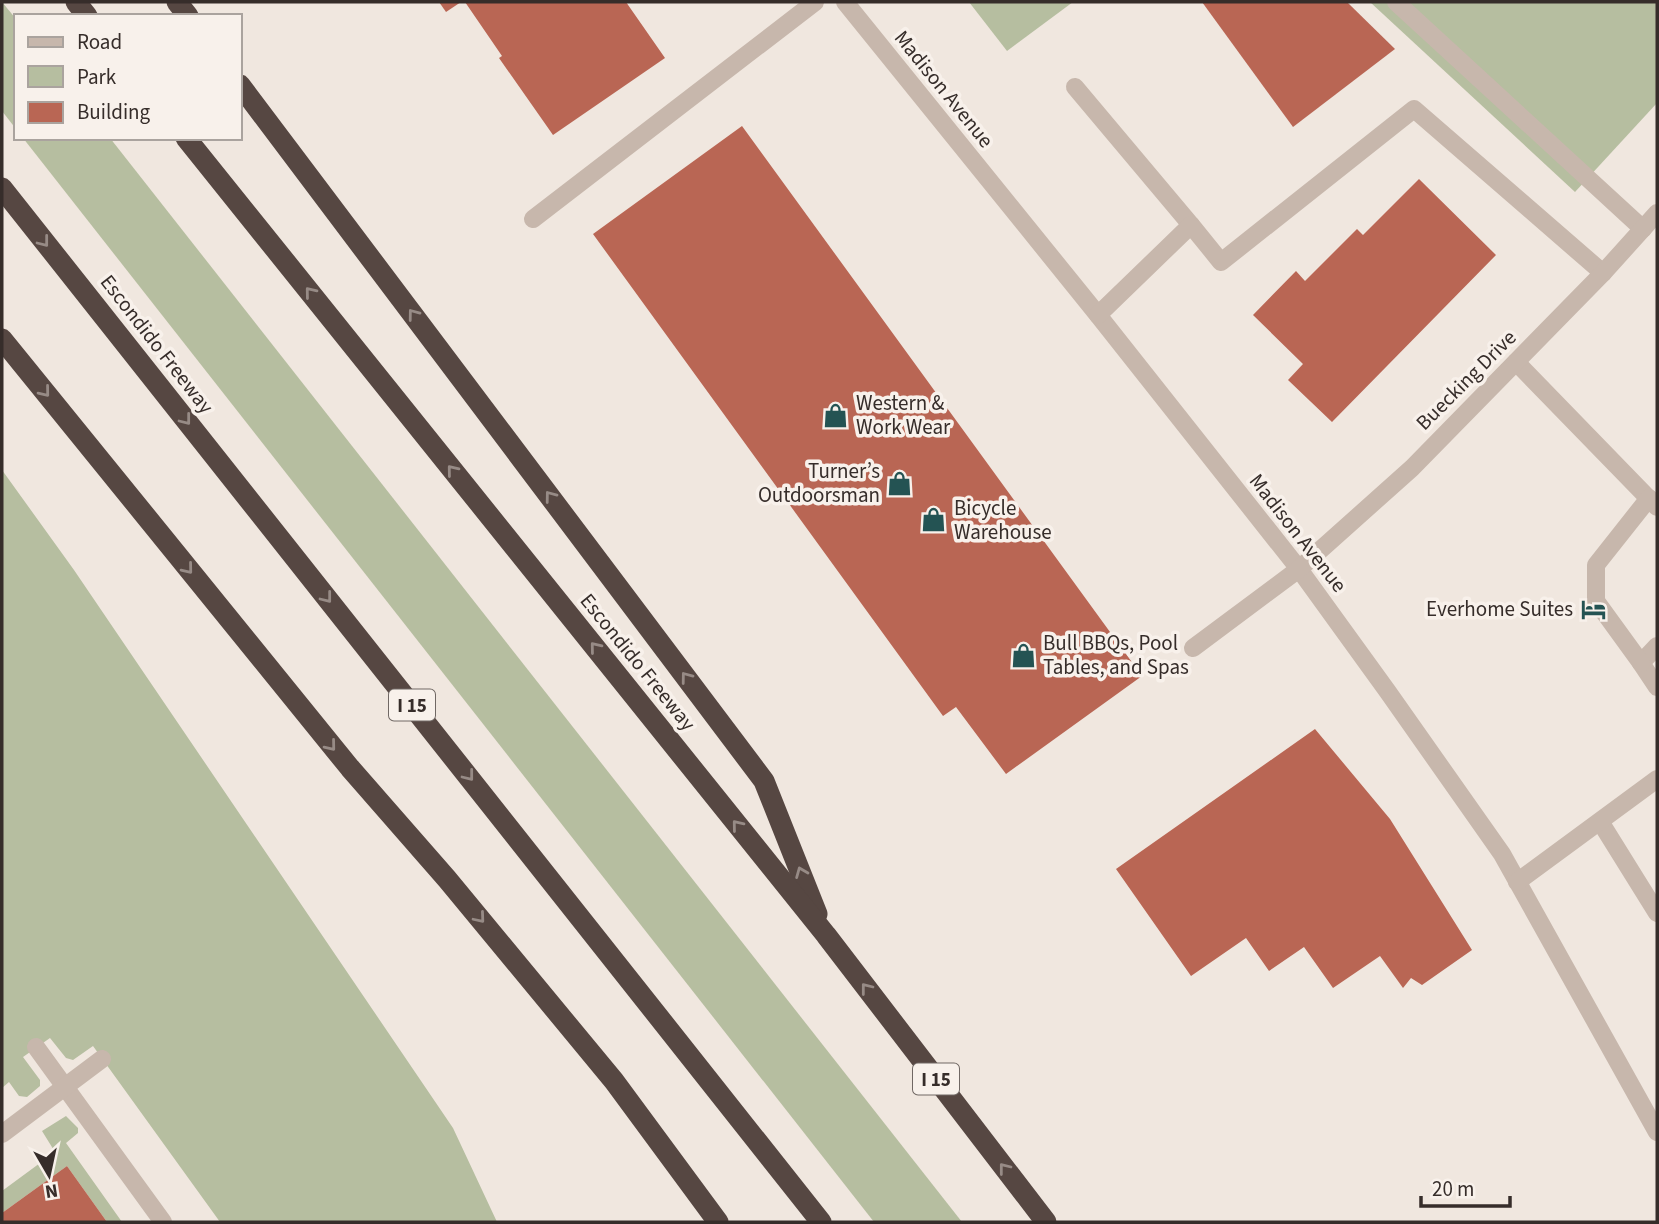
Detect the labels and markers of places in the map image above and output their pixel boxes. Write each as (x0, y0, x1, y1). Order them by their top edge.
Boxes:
place label: Western & Work Wear (856, 388, 951, 442)
shop icon: Western & Work Wear (822, 401, 850, 429)
place label: Turner’s Outdoorsman (758, 456, 880, 510)
shop icon: Turner’s Outdoorsman (886, 469, 914, 497)
place label: Bicycle Warehouse (954, 493, 1052, 547)
shop icon: Bicycle Warehouse (920, 506, 948, 534)
place label: Everhome Suites (1426, 594, 1573, 624)
hotel icon: Everhome Suites (1579, 595, 1607, 623)
place label: Bull BBQs, Pool Tables, and Spas (1043, 628, 1189, 682)
shop icon: Bull BBQs, Pool Tables, and Spas (1009, 641, 1037, 669)

